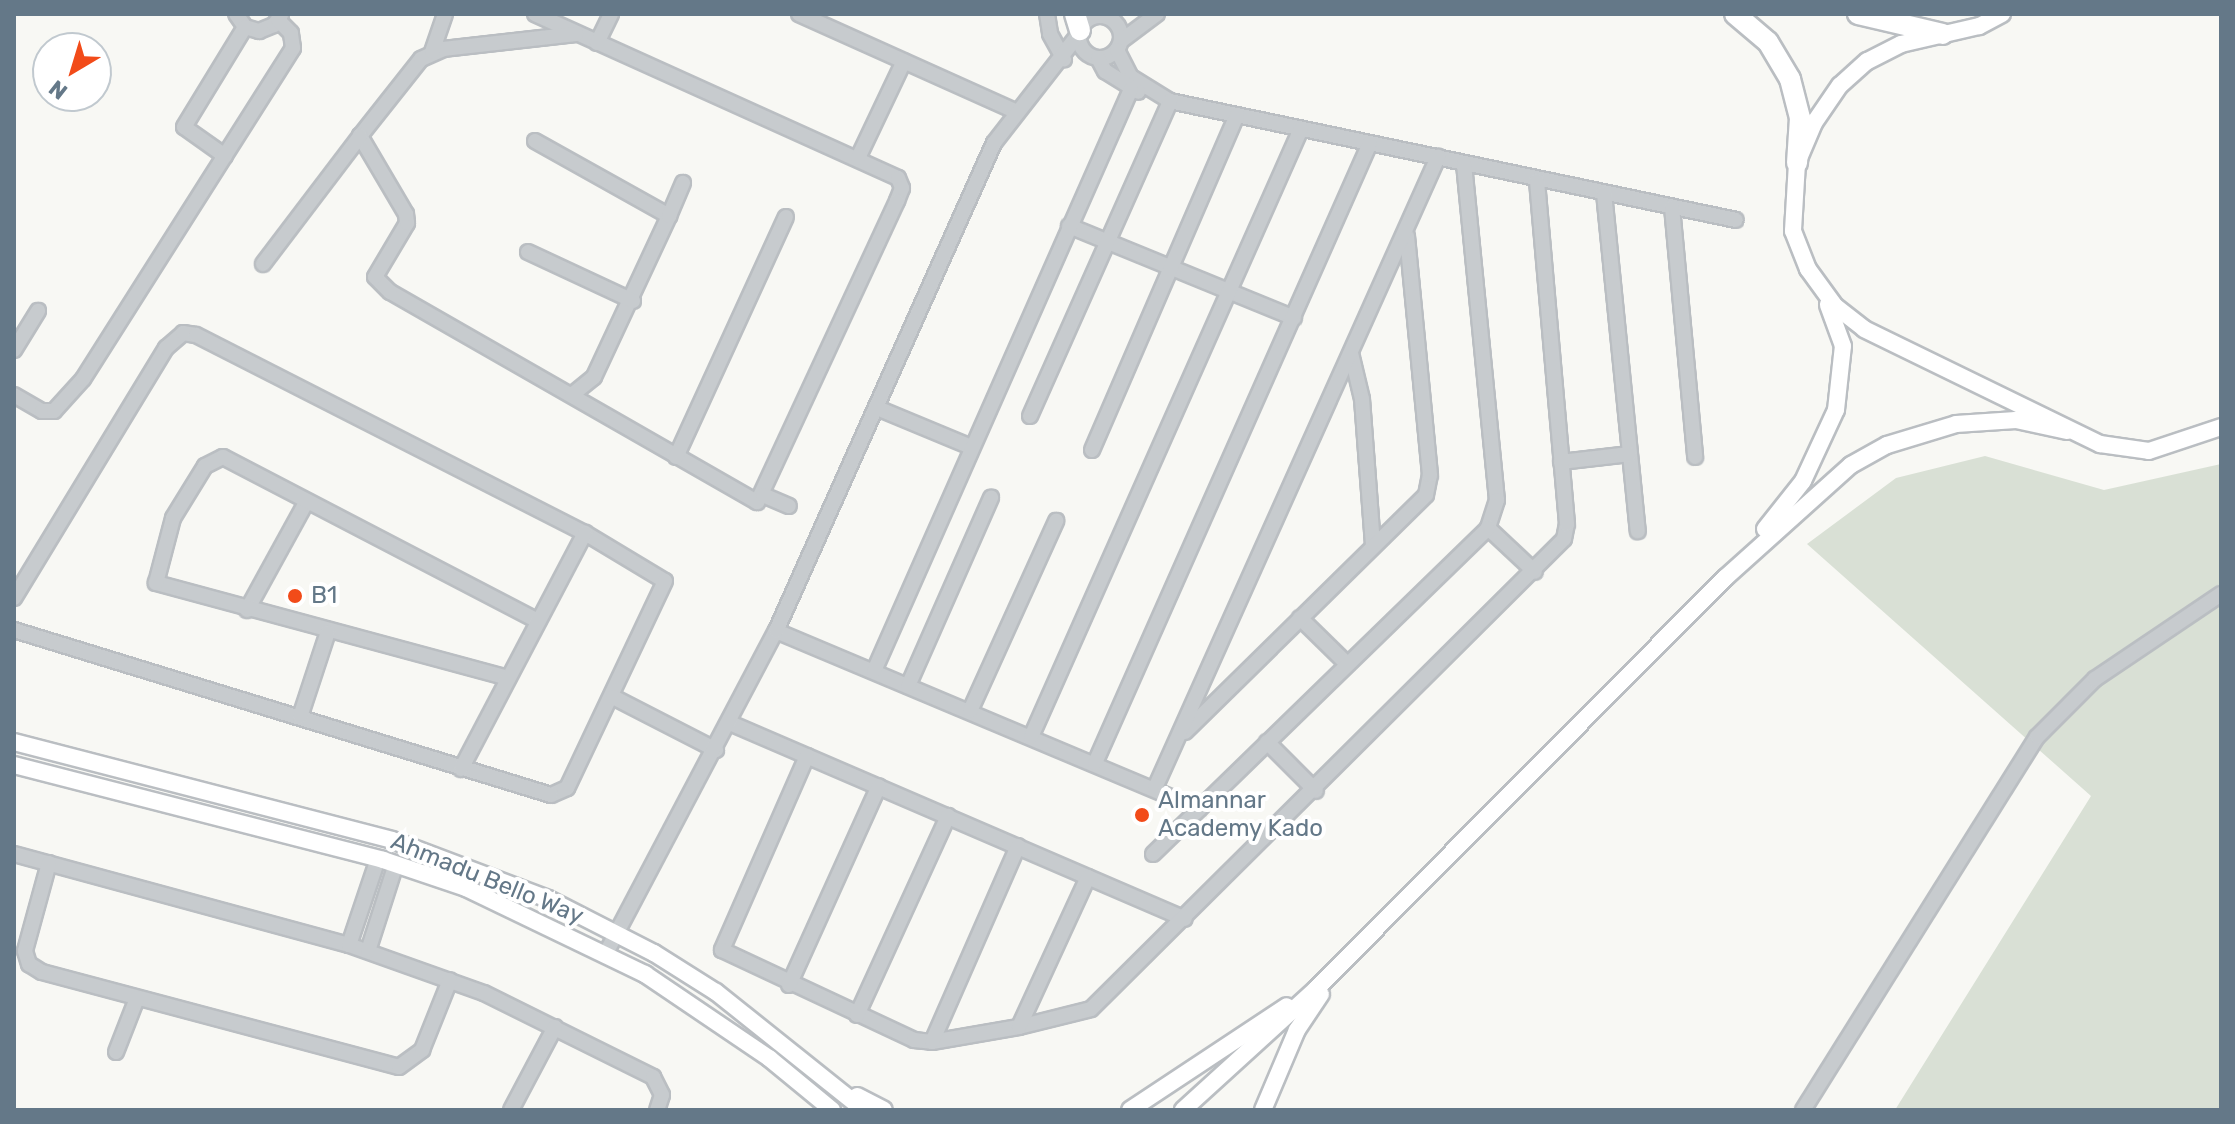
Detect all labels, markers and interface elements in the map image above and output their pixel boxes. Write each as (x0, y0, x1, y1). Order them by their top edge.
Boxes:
north arrow (32, 32, 112, 112)
text: N (44, 74, 73, 105)
place label: B1 (311, 582, 337, 610)
marker: B1 (286, 587, 304, 605)
place label: Almannar Academy Kado (1158, 787, 1324, 843)
marker: Almannar Academy Kado (1133, 806, 1151, 824)
street label: Ahmadu Bello Way (386, 827, 588, 931)

